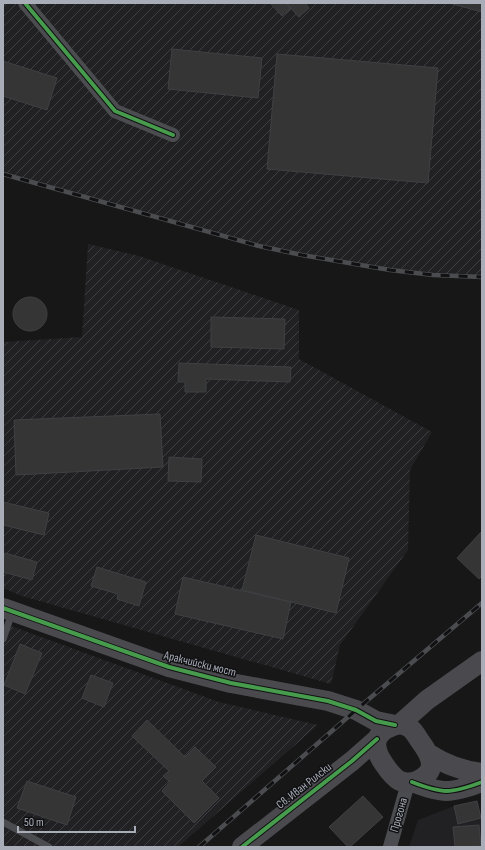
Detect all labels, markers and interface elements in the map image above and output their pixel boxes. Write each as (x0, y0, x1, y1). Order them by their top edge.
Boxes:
street label: Аракчийски мост (161, 648, 238, 680)
street label: Св. Иван Рилски (273, 760, 335, 812)
street label: Прогона (387, 796, 411, 834)
scale bar (18, 808, 135, 834)
text: 50 m (24, 815, 44, 830)

